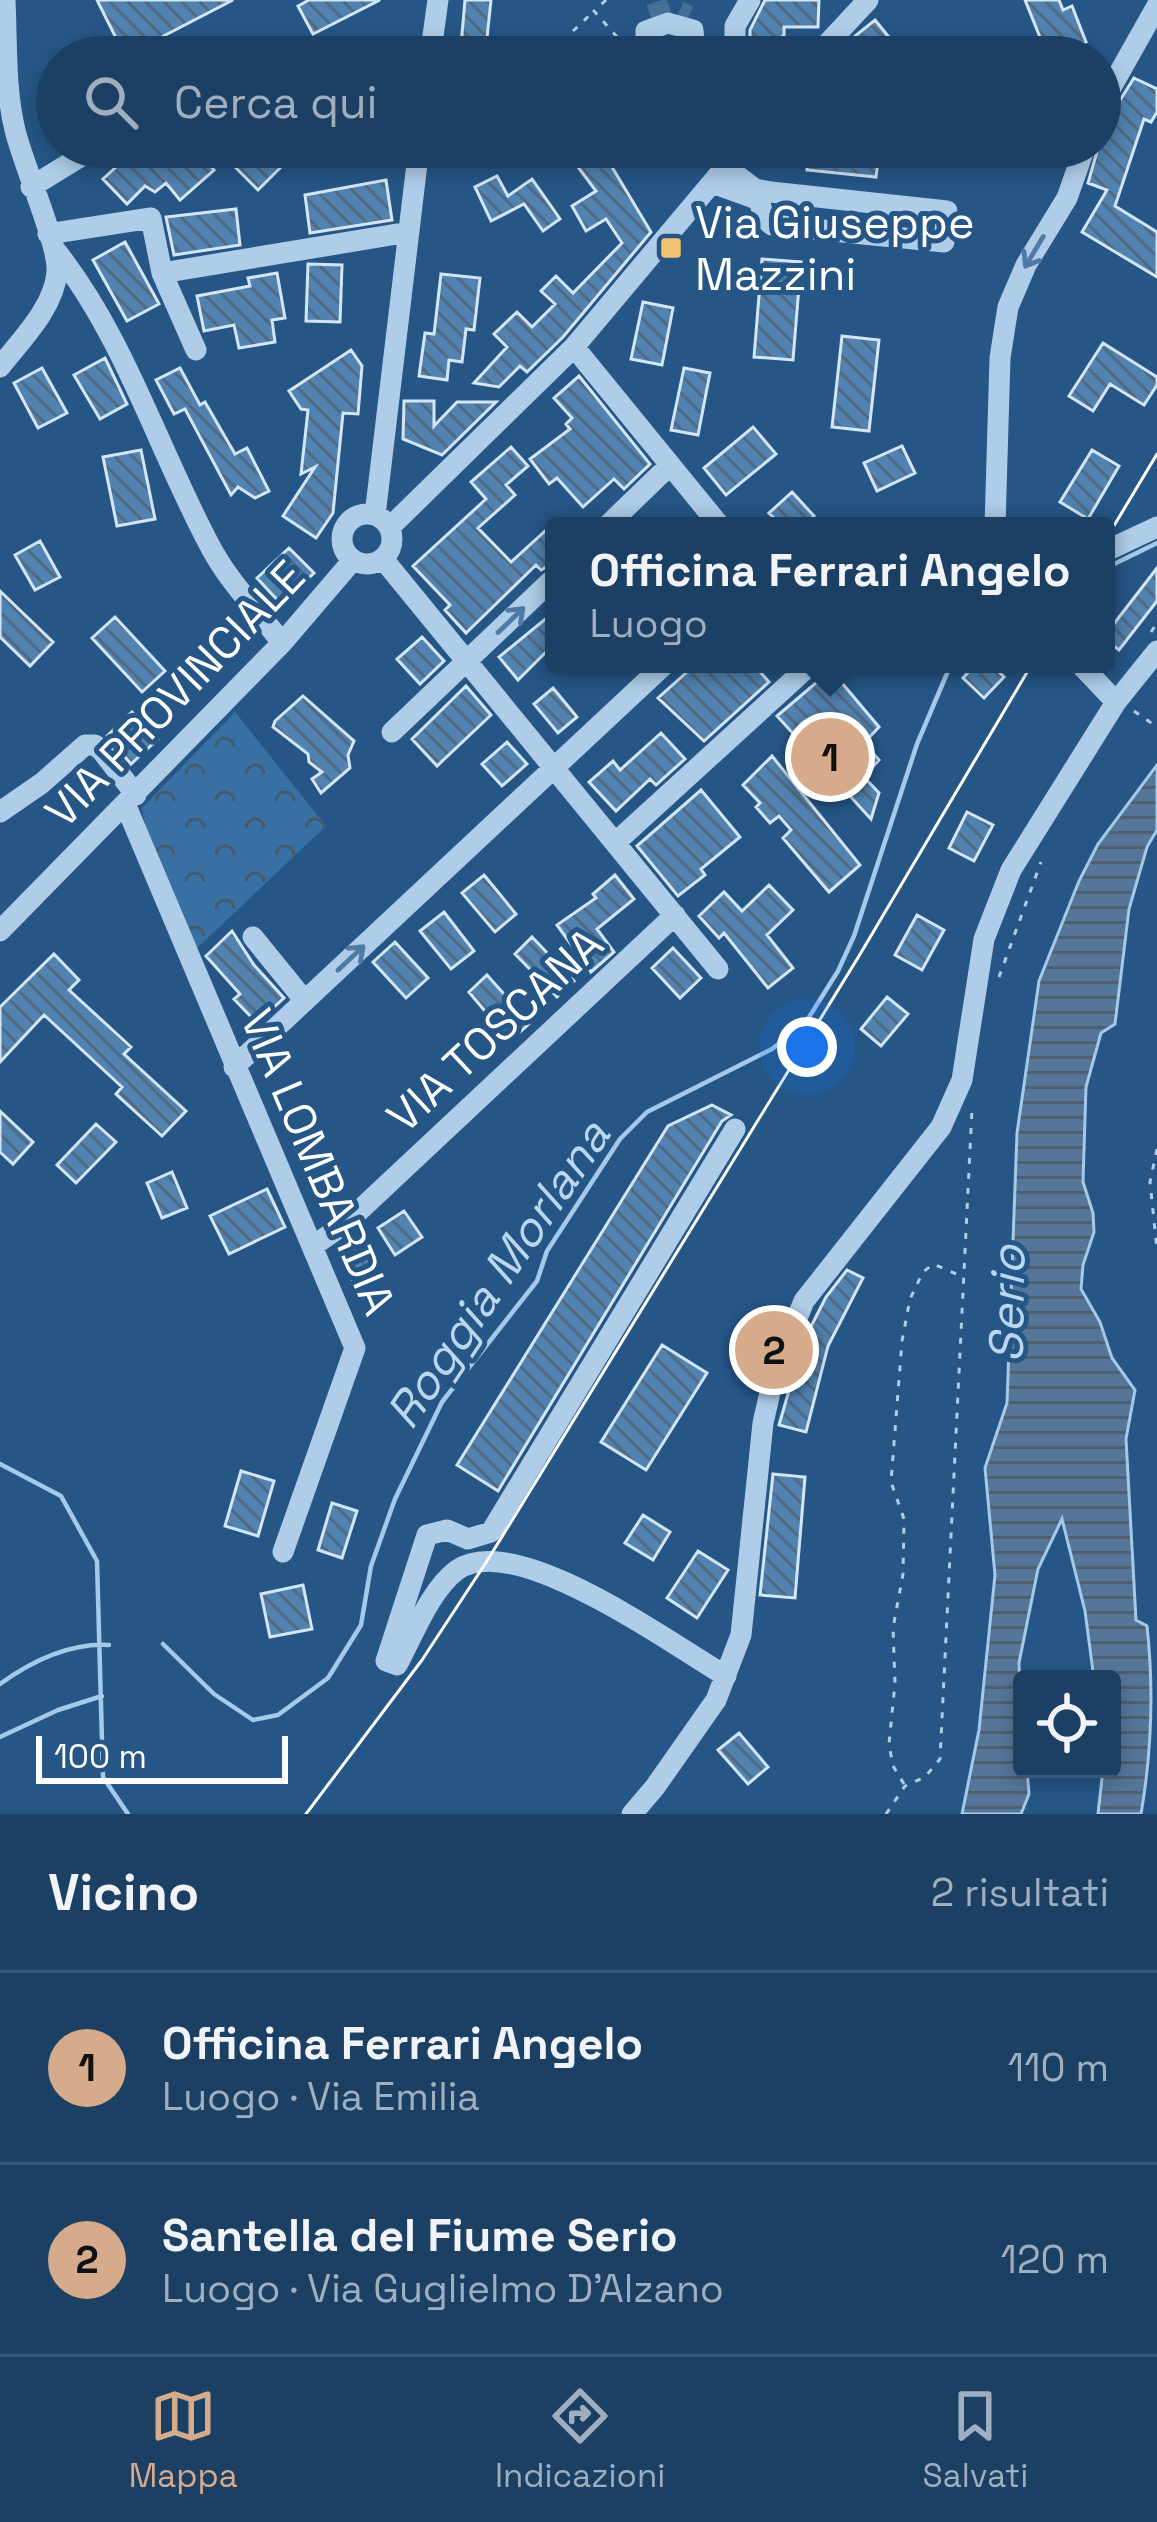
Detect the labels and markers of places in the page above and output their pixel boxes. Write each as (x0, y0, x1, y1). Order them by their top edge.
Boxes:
place label: Via Giuseppe Mazzini (695, 194, 975, 303)
marker: Via Giuseppe Mazzini (658, 235, 684, 261)
pin: 1 (791, 712, 869, 802)
pin: 2 (735, 1305, 813, 1395)

